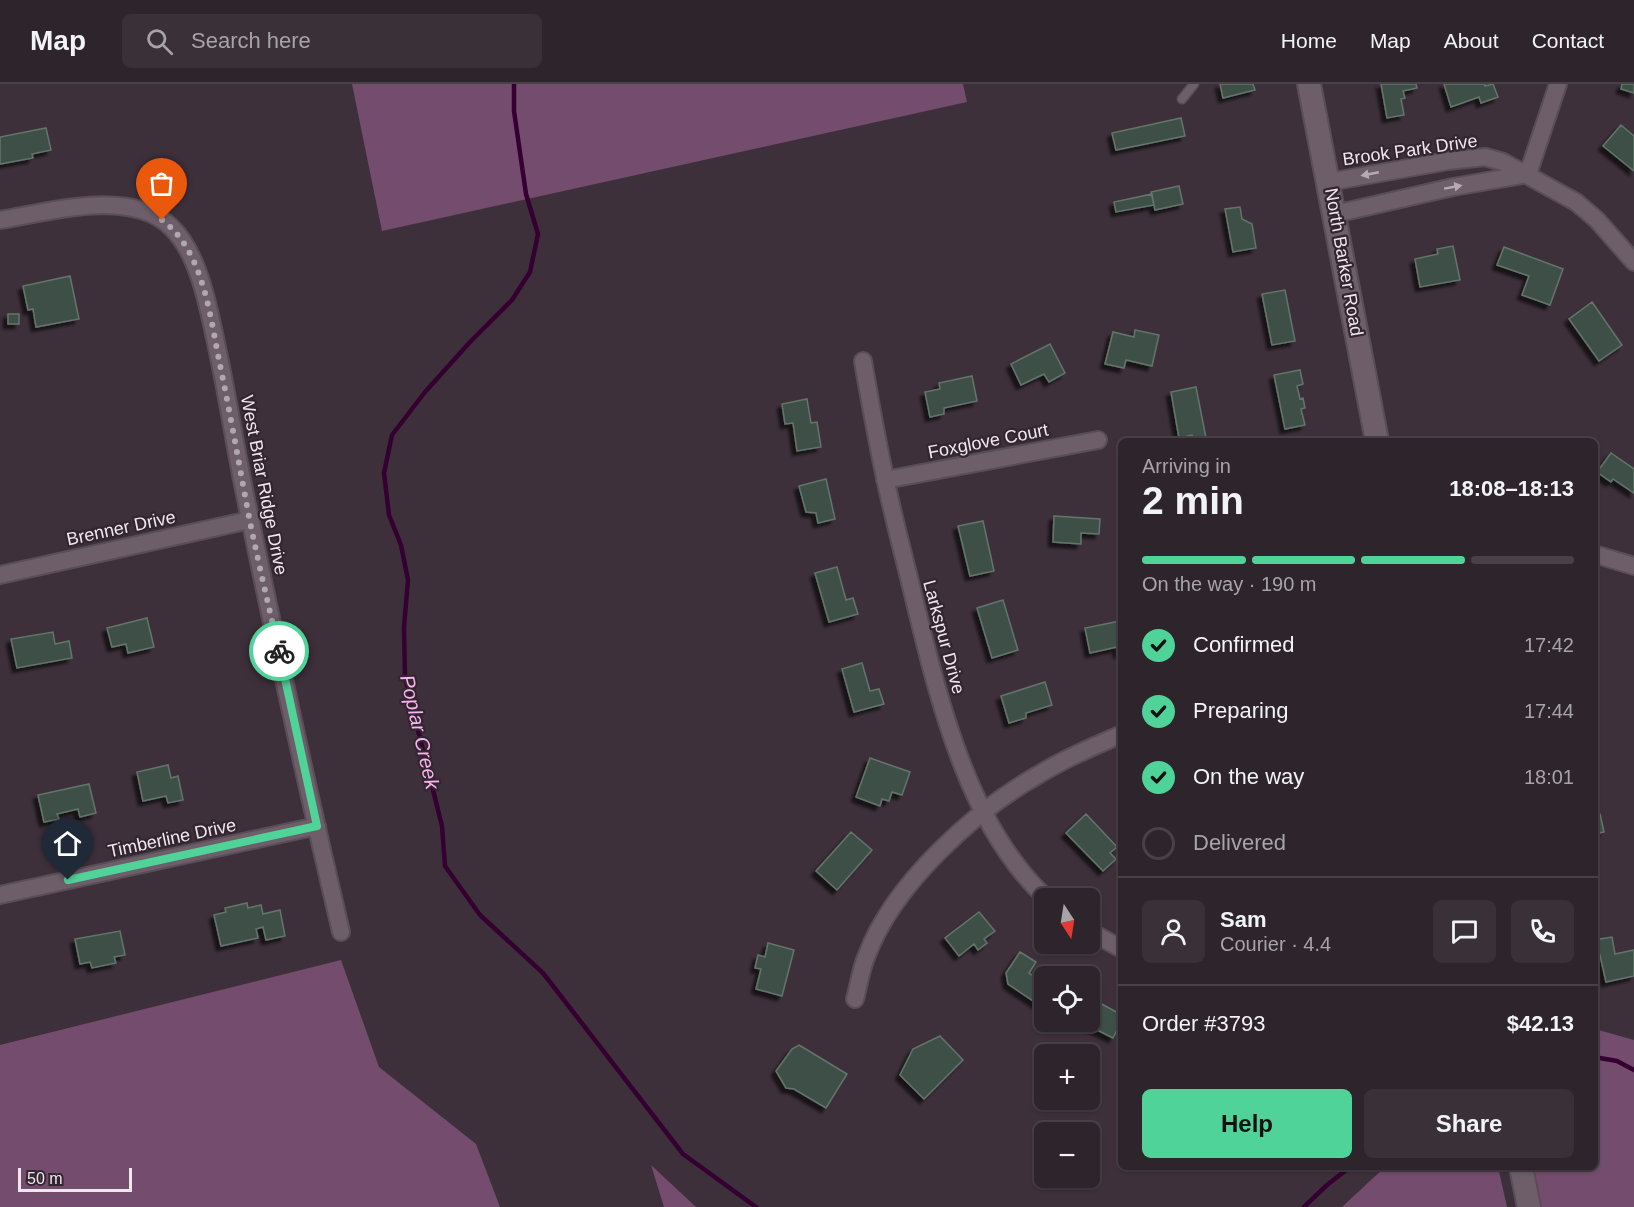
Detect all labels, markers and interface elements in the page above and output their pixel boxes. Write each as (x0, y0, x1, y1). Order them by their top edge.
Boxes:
search box (122, 14, 542, 68)
text: Map (30, 25, 86, 56)
icon: search (143, 25, 176, 58)
text: Search here (191, 28, 311, 53)
text: Home (1281, 29, 1337, 52)
text: Map (1370, 29, 1411, 52)
text: About (1444, 29, 1499, 52)
text: Contact (1532, 29, 1604, 52)
street label: Brook Park Drive (1341, 131, 1479, 169)
pin (136, 158, 187, 220)
icon: bag (145, 167, 178, 200)
one-way arrow (1360, 170, 1379, 179)
one-way arrow (1444, 182, 1463, 191)
street label: North Barker Road (1321, 186, 1367, 338)
street label: West Briar Ridge Drive (237, 393, 291, 577)
street label: Foxglove Court (926, 420, 1050, 462)
text: Arriving in (1142, 455, 1231, 477)
text: 18:08–18:13 (1449, 476, 1574, 501)
text: 2 min (1142, 479, 1244, 522)
street label: Brenner Drive (65, 507, 177, 549)
text: On the way · 190 m (1142, 573, 1317, 595)
street label: Larkspur Drive (919, 578, 969, 696)
courier (249, 621, 309, 681)
icon: check (1142, 629, 1175, 662)
text: Confirmed (1193, 632, 1294, 657)
text: 17:42 (1524, 634, 1574, 656)
icon: bike (263, 635, 296, 668)
water label: Poplar Creek (396, 673, 444, 792)
icon: check (1142, 695, 1175, 728)
text: Preparing (1193, 698, 1288, 723)
text: 17:44 (1524, 700, 1574, 722)
icon: check (1142, 761, 1175, 794)
text: On the way (1193, 764, 1304, 789)
text: 18:01 (1524, 766, 1574, 788)
street label: Timberline Drive (106, 815, 238, 861)
pin (42, 818, 93, 880)
icon: home (51, 827, 84, 860)
text: Delivered (1193, 830, 1286, 855)
north arrow (1034, 888, 1100, 954)
map controls (1034, 888, 1100, 1188)
button: person (1142, 900, 1205, 963)
button: chat (1433, 900, 1496, 963)
button: phone (1511, 900, 1574, 963)
text: Sam (1220, 907, 1266, 932)
text: Courier · 4.4 (1220, 933, 1331, 955)
button: locate (1034, 966, 1100, 1032)
text: Order #3793 (1142, 1011, 1266, 1036)
text: $42.13 (1507, 1011, 1574, 1036)
button: + (1034, 1044, 1100, 1110)
button: Help (1142, 1089, 1352, 1158)
button: Share (1364, 1089, 1574, 1158)
button: − (1034, 1122, 1100, 1188)
scale bar (18, 1165, 132, 1192)
text: 50 m (27, 1170, 63, 1187)

